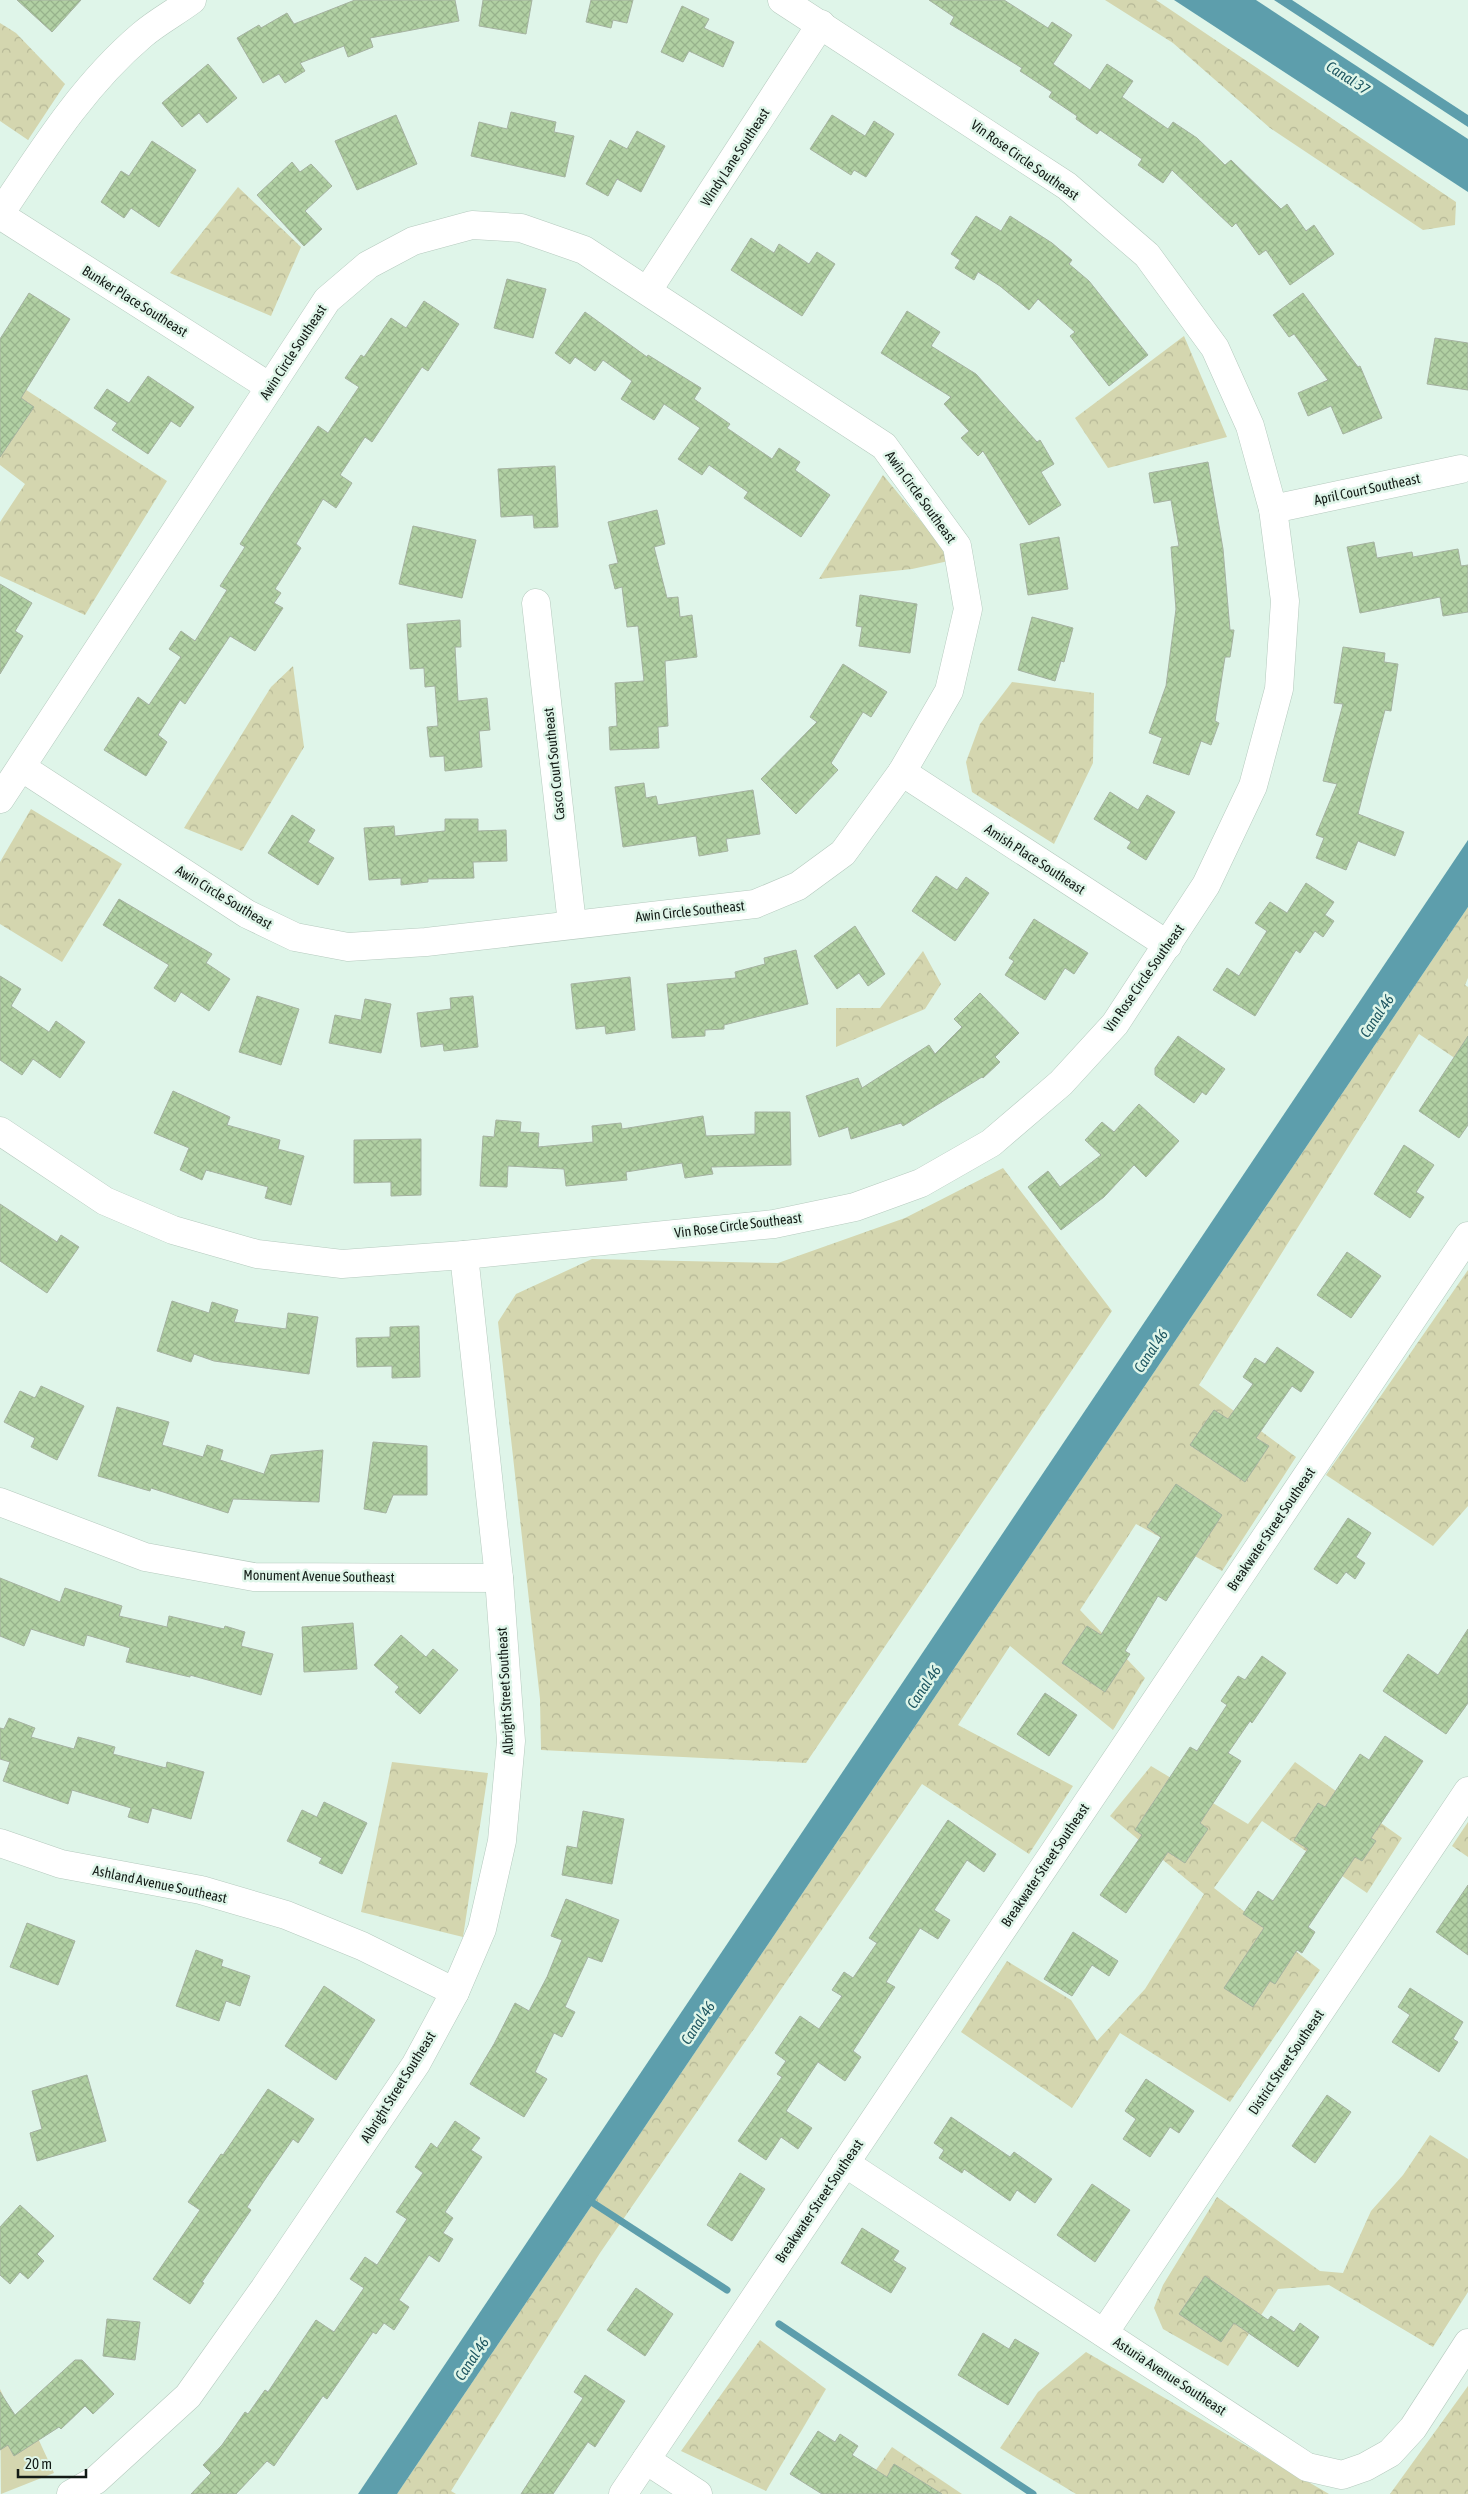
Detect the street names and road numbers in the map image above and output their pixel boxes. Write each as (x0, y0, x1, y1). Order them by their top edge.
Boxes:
street label: Windy Lane Southeast (697, 105, 773, 209)
street label: Vin Rose Circle Southeast (968, 117, 1082, 203)
street label: Bunker Place Southeast (80, 262, 190, 340)
street label: Awin Circle Southeast (256, 302, 330, 402)
street label: Awin Circle Southeast (882, 448, 960, 546)
street label: April Court Southeast (1313, 470, 1421, 508)
street label: Casco Court Southeast (540, 707, 568, 821)
street label: Amish Place Southeast (982, 821, 1088, 897)
street label: Awin Circle Southeast (173, 862, 275, 932)
street label: Awin Circle Southeast (635, 897, 745, 925)
street label: Vin Rose Circle Southeast (1101, 921, 1187, 1035)
street label: Vin Rose Circle Southeast (673, 1209, 803, 1241)
street label: Breakwater Street Southeast (1224, 1464, 1318, 1594)
street label: Monument Avenue Southeast (243, 1567, 395, 1585)
street label: Albright Street Southeast (494, 1627, 516, 1755)
street label: Breakwater Street Southeast (998, 1800, 1092, 1930)
street label: Ashland Avenue Southeast (91, 1862, 229, 1906)
street label: District Street Southeast (1245, 2007, 1327, 2117)
street label: Albright Street Southeast (357, 2029, 439, 2145)
street label: Breakwater Street Southeast (772, 2136, 866, 2266)
street label: Asturia Avenue Southeast (1111, 2334, 1229, 2418)

